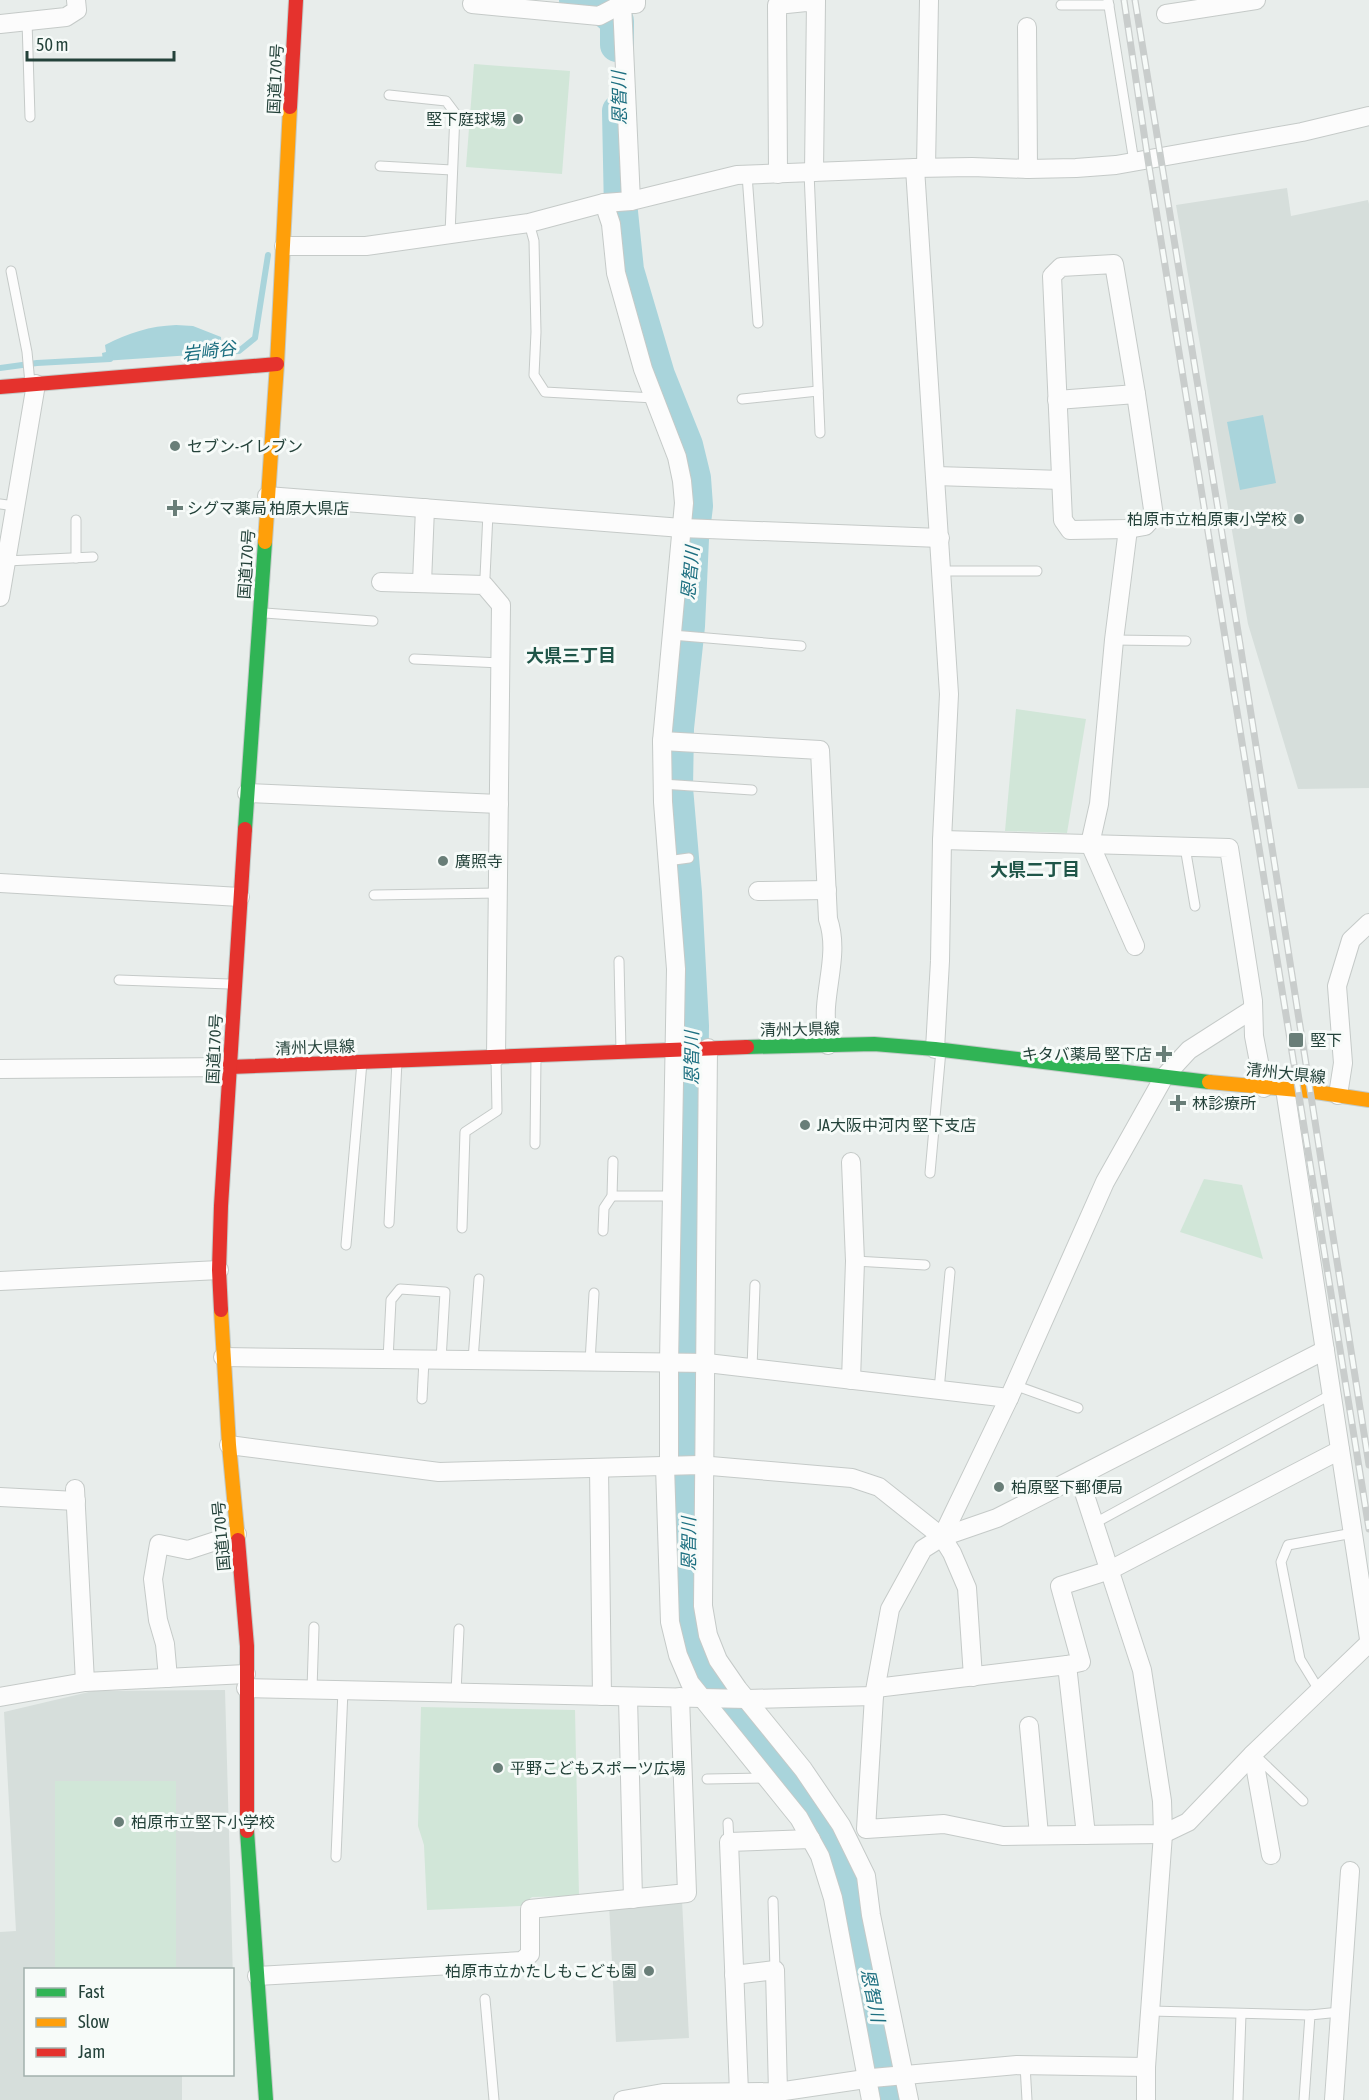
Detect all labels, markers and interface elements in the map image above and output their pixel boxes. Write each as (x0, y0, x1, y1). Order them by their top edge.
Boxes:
scale bar (27, 24, 174, 62)
text: 50 m (36, 34, 68, 55)
street label: 国道170号 (264, 43, 286, 115)
water label: 恩智川 (608, 69, 630, 125)
place label: 堅下庭球場 (426, 110, 506, 128)
marker: 堅下庭球場 (511, 112, 525, 126)
water label: 岩崎谷 (181, 337, 239, 365)
place label: セブン-イレブン (187, 437, 303, 455)
marker: セブン-イレブン (168, 439, 182, 453)
place label: シグマ薬局 柏原大県店 (187, 499, 349, 517)
marker: シグマ薬局 柏原大県店 (168, 501, 182, 515)
place label: 柏原市立柏原東小学校 (1127, 510, 1287, 528)
marker: 柏原市立柏原東小学校 (1292, 512, 1306, 526)
street label: 国道170号 (235, 528, 257, 600)
water label: 恩智川 (677, 543, 703, 601)
district label: 大県三丁目 (526, 645, 616, 666)
place label: 廣照寺 (455, 852, 503, 870)
marker: 廣照寺 (436, 854, 450, 868)
district label: 大県二丁目 (990, 859, 1080, 880)
street label: 国道170号 (203, 1013, 225, 1085)
street label: 清州大県線 (760, 1019, 840, 1039)
water label: 恩智川 (681, 1029, 702, 1085)
marker: 堅下 (1287, 1031, 1305, 1049)
place label: 堅下 (1310, 1031, 1342, 1049)
street label: 清州大県線 (275, 1037, 355, 1057)
place label: キタバ薬局 堅下店 (1022, 1045, 1152, 1063)
marker: キタバ薬局 堅下店 (1157, 1047, 1171, 1061)
street label: 清州大県線 (1245, 1060, 1327, 1086)
marker: 林診療所 (1169, 1094, 1187, 1112)
place label: 林診療所 (1192, 1094, 1256, 1112)
place label: JA大阪中河内 堅下支店 (817, 1116, 976, 1134)
marker: JA大阪中河内 堅下支店 (798, 1118, 812, 1132)
place label: 柏原堅下郵便局 (1011, 1478, 1123, 1496)
marker: 柏原堅下郵便局 (992, 1480, 1006, 1494)
street label: 国道170号 (209, 1500, 233, 1572)
water label: 恩智川 (678, 1515, 699, 1571)
place label: 平野こどもスポーツ広場 (510, 1759, 686, 1777)
marker: 平野こどもスポーツ広場 (491, 1761, 505, 1775)
place label: 柏原市立堅下小学校 (131, 1813, 275, 1831)
marker: 柏原市立堅下小学校 (112, 1815, 126, 1829)
place label: 柏原市立かたしもこども園 (445, 1962, 637, 1980)
marker: 柏原市立かたしもこども園 (642, 1964, 656, 1978)
water label: 恩智川 (857, 1966, 889, 2026)
legend (24, 1968, 234, 2076)
text: Fast (78, 1981, 105, 2002)
text: Slow (78, 2011, 109, 2032)
text: Jam (78, 2041, 105, 2062)

